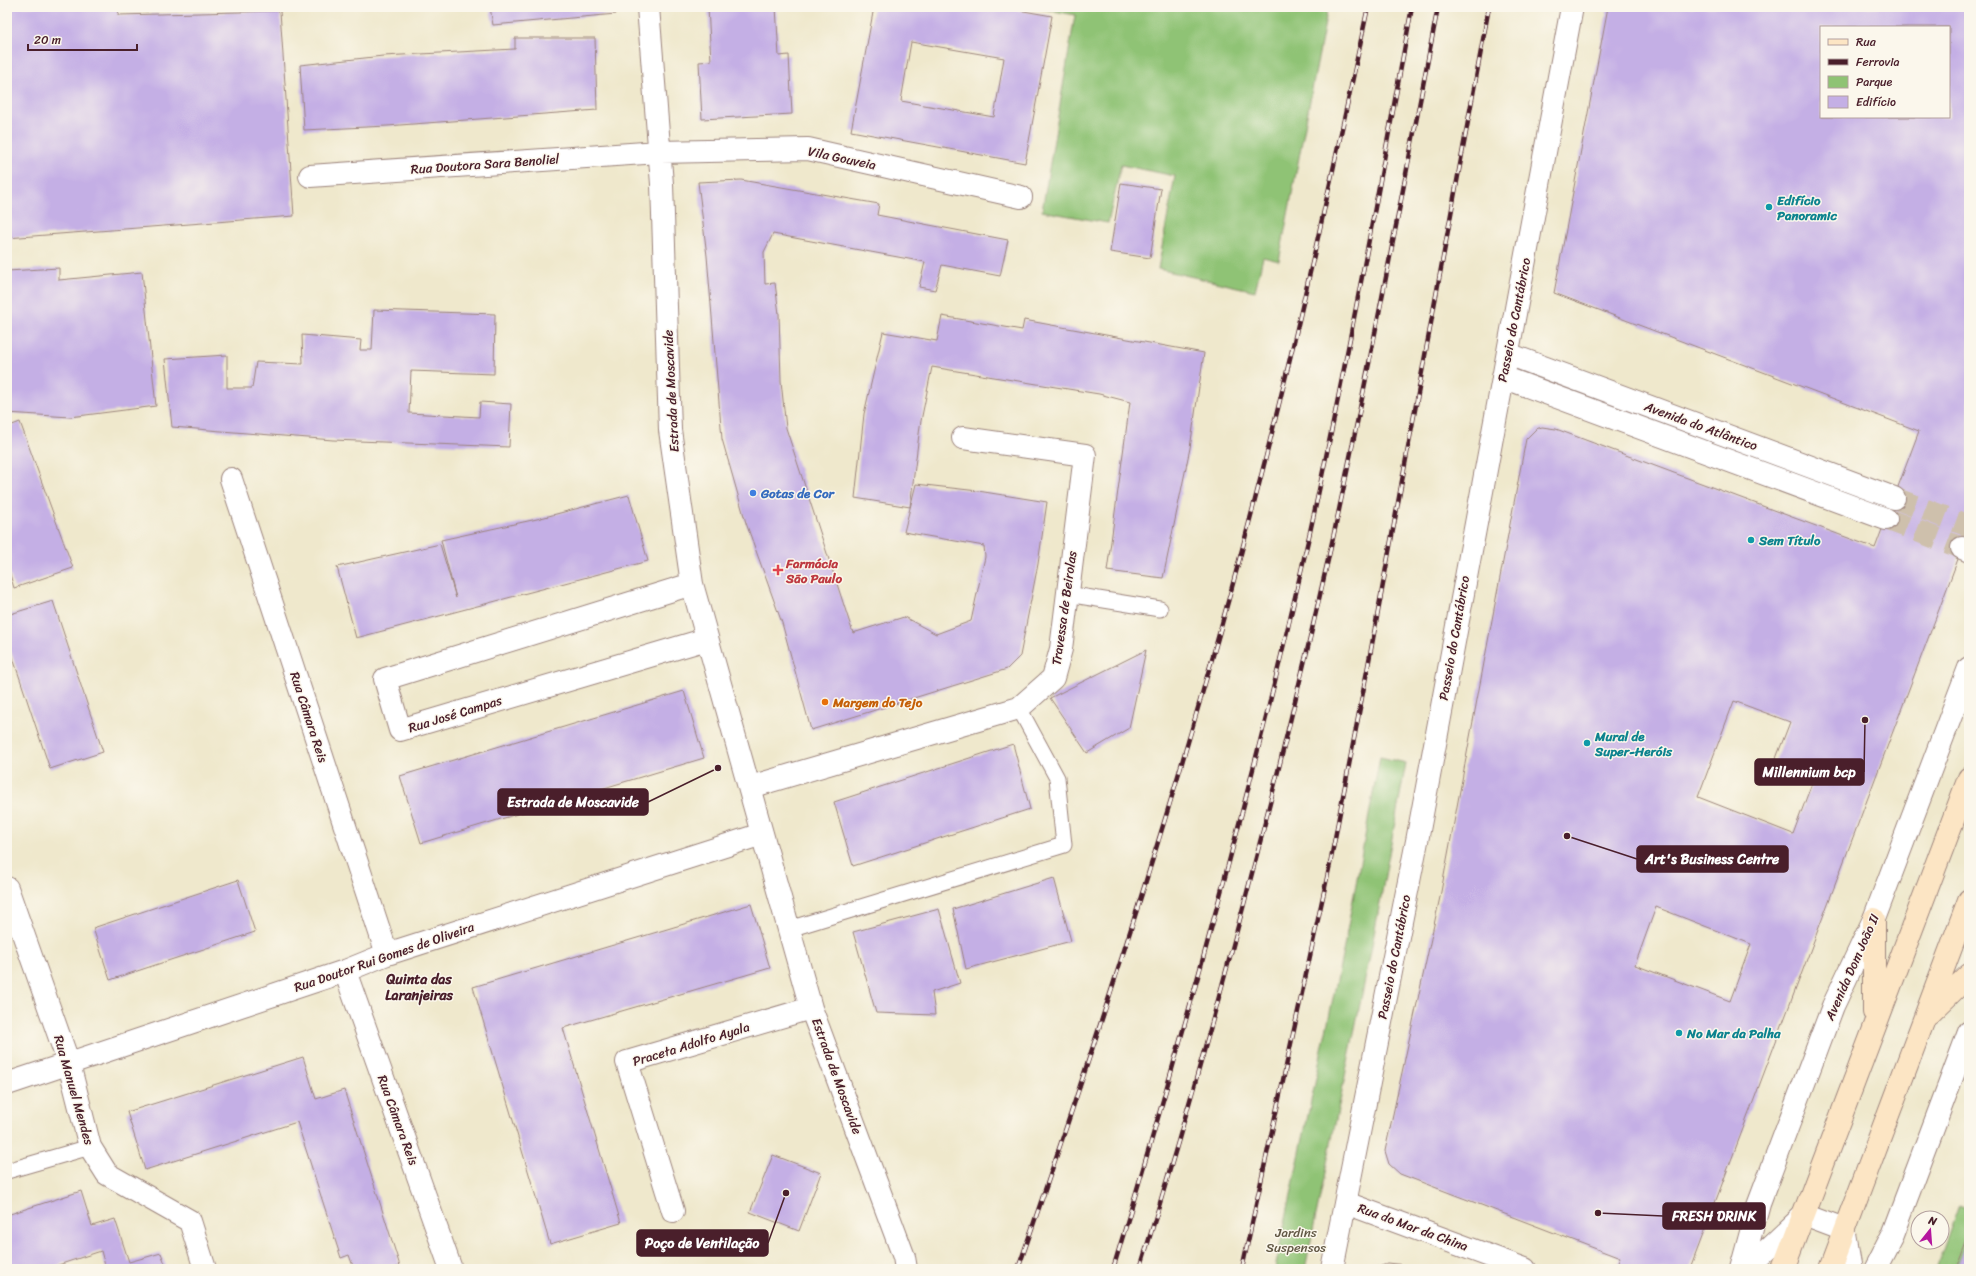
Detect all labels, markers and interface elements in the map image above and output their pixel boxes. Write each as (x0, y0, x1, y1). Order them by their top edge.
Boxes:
scale bar (28, 26, 137, 52)
legend (1820, 26, 1950, 118)
text: 20 m (34, 29, 61, 51)
text: Rua (1856, 31, 1877, 53)
text: Ferrovia (1856, 51, 1900, 73)
text: Parque (1856, 71, 1893, 93)
text: Edifício (1856, 91, 1896, 113)
street label: Vila Gouveia (806, 140, 879, 177)
street label: Rua Doutora Sara Benoliel (410, 147, 560, 181)
place label: Edifício Panoramic (1777, 189, 1837, 227)
marker: Edifício Panoramic (1764, 202, 1774, 212)
street label: Passeio do Cantábrico (1491, 255, 1537, 384)
street label: Estrada de Moscavide (656, 329, 686, 453)
street label: Avenida do Atlântico (1640, 394, 1761, 457)
place label: Gotas de Cor (760, 482, 835, 505)
marker: Gotas de Cor (748, 488, 758, 498)
place label: Sem Título (1758, 529, 1821, 552)
marker: Sem Título (1746, 535, 1756, 545)
street label: Travessa de Beirolas (1045, 549, 1083, 667)
place label: Farmácia São Paulo (785, 552, 843, 590)
marker: Farmácia São Paulo (773, 565, 783, 575)
street label: Passeio do Cantábrico (1432, 573, 1476, 702)
street label: Rua Câmara Reis (283, 668, 335, 766)
street label: Rua José Campas (405, 689, 506, 739)
place label: Margem do Tejo (832, 691, 923, 714)
marker: Margem do Tejo (820, 697, 830, 707)
place label: Mural de Super-Heróis (1594, 725, 1673, 763)
marker: Mural de Super-Heróis (1582, 738, 1592, 748)
callout: Millennium bcp (1755, 759, 1864, 785)
text: Millennium bcp (1761, 760, 1856, 785)
callout: Estrada de Moscavide (498, 789, 648, 815)
text: Estrada de Moscavide (507, 790, 640, 815)
callout: Art's Business Centre (1637, 846, 1788, 872)
text: Art's Business Centre (1644, 847, 1780, 872)
street label: Passeio do Cantábrico (1371, 892, 1417, 1021)
street label: Avenida Dom João II (1818, 910, 1886, 1025)
street label: Rua Doutor Rui Gomes de Oliveira (291, 915, 478, 999)
district label: Quinta das Laranjeiras (385, 967, 453, 1008)
street label: Estrada de Moscavide (805, 1014, 869, 1138)
street label: Praceta Adolfo Ayala (630, 1015, 753, 1073)
place label: No Mar da Palha (1686, 1022, 1781, 1045)
marker: No Mar da Palha (1674, 1028, 1684, 1038)
street label: Rua Manuel Mendes (47, 1032, 101, 1148)
street label: Rua Câmara Reis (371, 1072, 425, 1169)
street label: Rua do Mar da China (1355, 1196, 1472, 1258)
callout: FRESH DRINK (1663, 1203, 1765, 1229)
text: FRESH DRINK (1671, 1204, 1758, 1229)
north arrow (1910, 1210, 1950, 1250)
text: N (1925, 1210, 1940, 1231)
park label: Jardins Suspensos (1266, 1221, 1326, 1259)
callout: Poço de Ventilação (637, 1230, 768, 1256)
text: Poço de Ventilação (645, 1231, 760, 1256)

